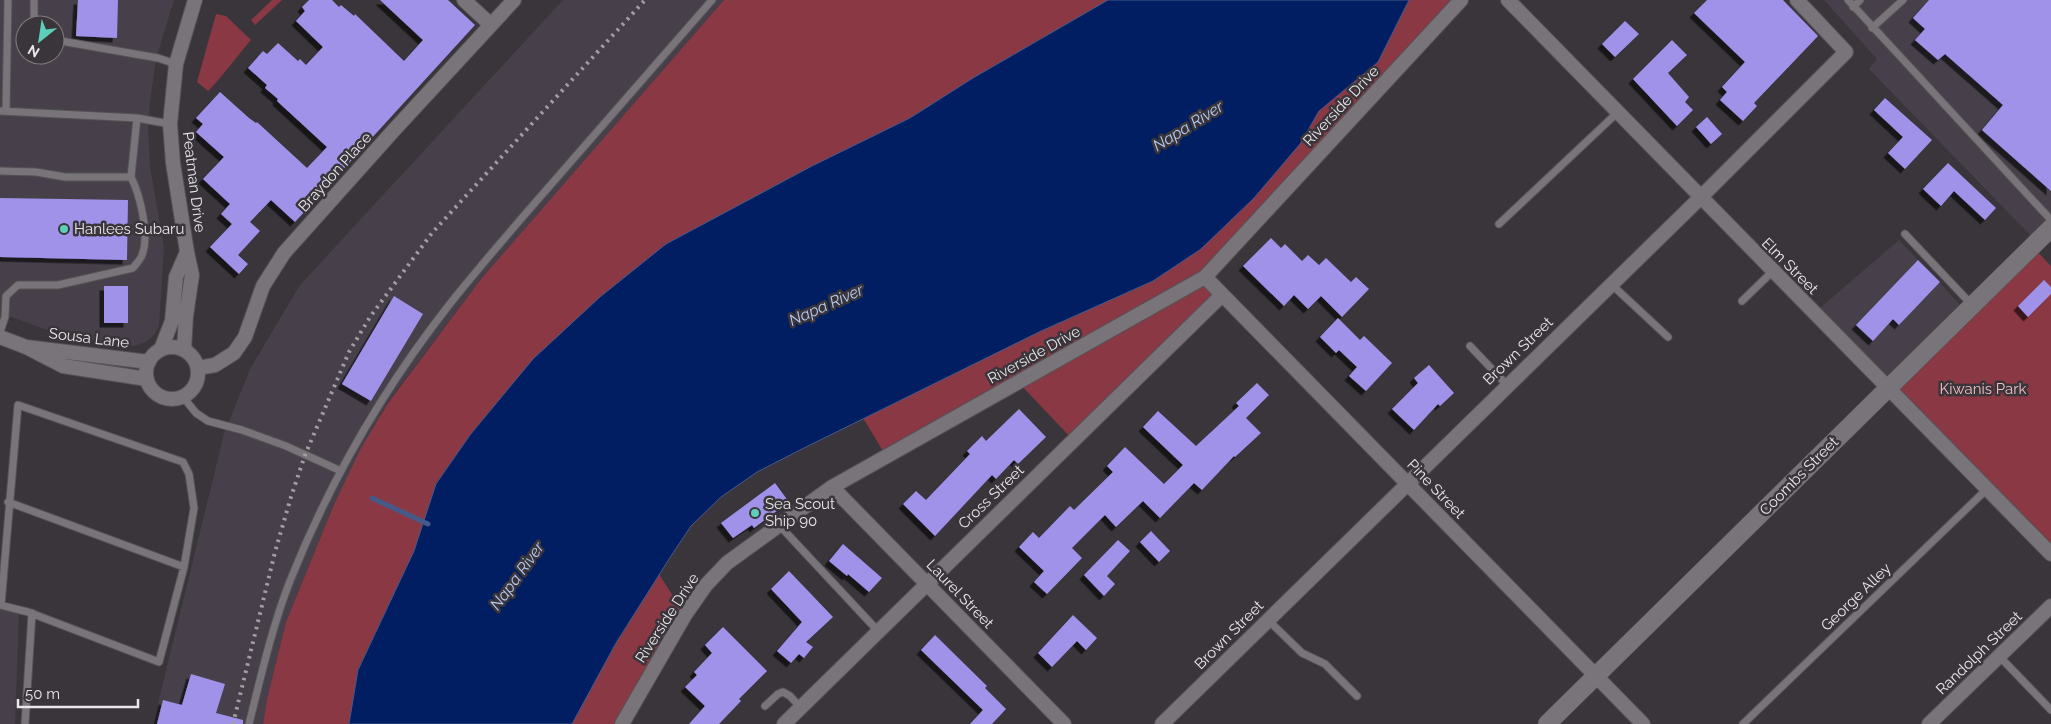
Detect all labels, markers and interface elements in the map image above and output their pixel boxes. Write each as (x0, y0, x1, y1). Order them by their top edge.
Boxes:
north arrow (15, 15, 65, 65)
text: N (25, 42, 42, 61)
street label: Riverside Drive (1299, 62, 1383, 150)
water label: Napa River (1149, 97, 1227, 155)
street label: Braydon Place (295, 129, 375, 215)
street label: Peatman Drive (179, 131, 209, 234)
place label: Hanlees Subaru (74, 220, 184, 238)
marker: Hanlees Subaru (58, 223, 70, 235)
street label: Elm Street (1758, 234, 1822, 298)
water label: Napa River (786, 280, 867, 330)
street label: Brown Street (1479, 313, 1557, 389)
street label: Riverside Drive (985, 322, 1084, 388)
street label: Sousa Lane (48, 324, 130, 352)
park label: Kiwanis Park (1940, 380, 2026, 398)
street label: Coombs Street (1756, 433, 1842, 519)
street label: Pine Street (1403, 456, 1469, 522)
street label: Cross Street (954, 461, 1028, 533)
place label: Sea Scout Ship 90 (765, 495, 835, 530)
marker: Sea Scout Ship 90 (749, 507, 761, 519)
water label: Napa River (486, 538, 548, 614)
street label: Laurel Street (923, 556, 997, 632)
street label: George Alley (1817, 559, 1895, 635)
street label: Riverside Drive (631, 570, 703, 666)
street label: Brown Street (1191, 597, 1267, 673)
street label: Randolph Street (1932, 608, 2026, 698)
scale bar (18, 676, 138, 708)
text: 50 m (25, 685, 60, 703)

